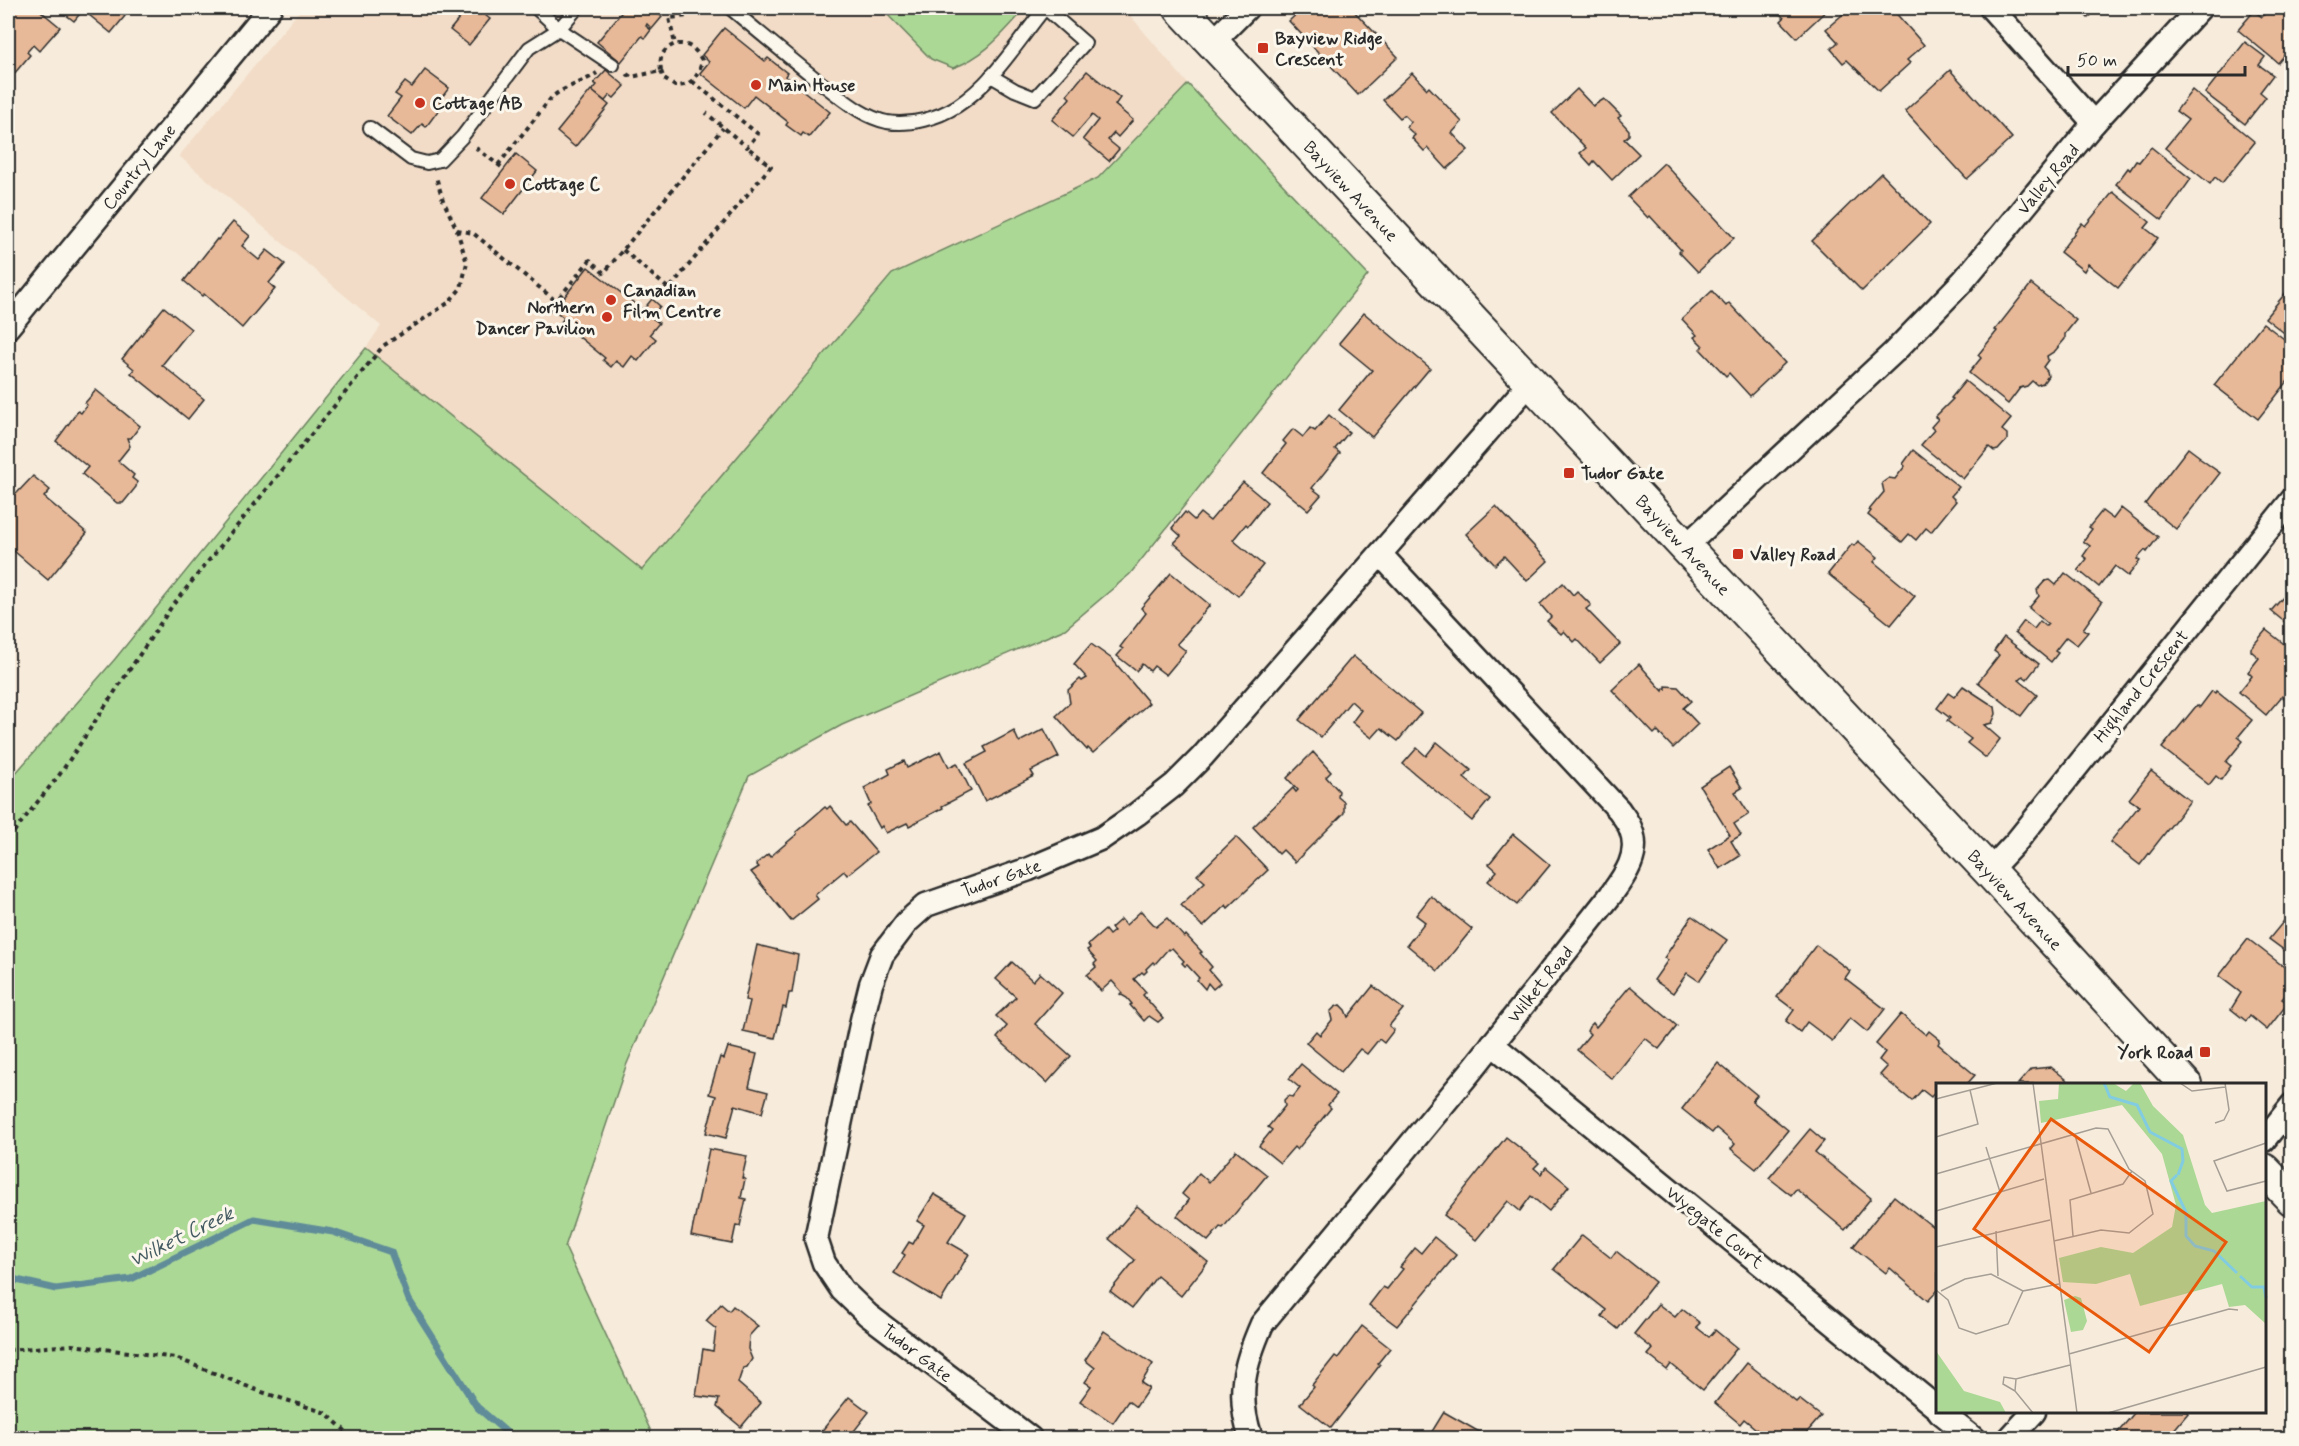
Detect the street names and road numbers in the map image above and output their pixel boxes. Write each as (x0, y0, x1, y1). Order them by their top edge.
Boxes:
street label: Country Lane (98, 120, 182, 216)
street label: Bayview Avenue (1297, 136, 1403, 247)
street label: Valley Road (2012, 139, 2086, 220)
street label: Bayview Avenue (1629, 490, 1735, 601)
street label: Highland Crescent (2089, 625, 2196, 749)
street label: Bayview Avenue (1961, 845, 2067, 956)
street label: Tudor Gate (958, 854, 1045, 904)
street label: Wilket Road (1502, 941, 1579, 1028)
street label: Wyegate Court (1660, 1181, 1769, 1276)
street label: Tudor Gate (876, 1319, 957, 1388)

